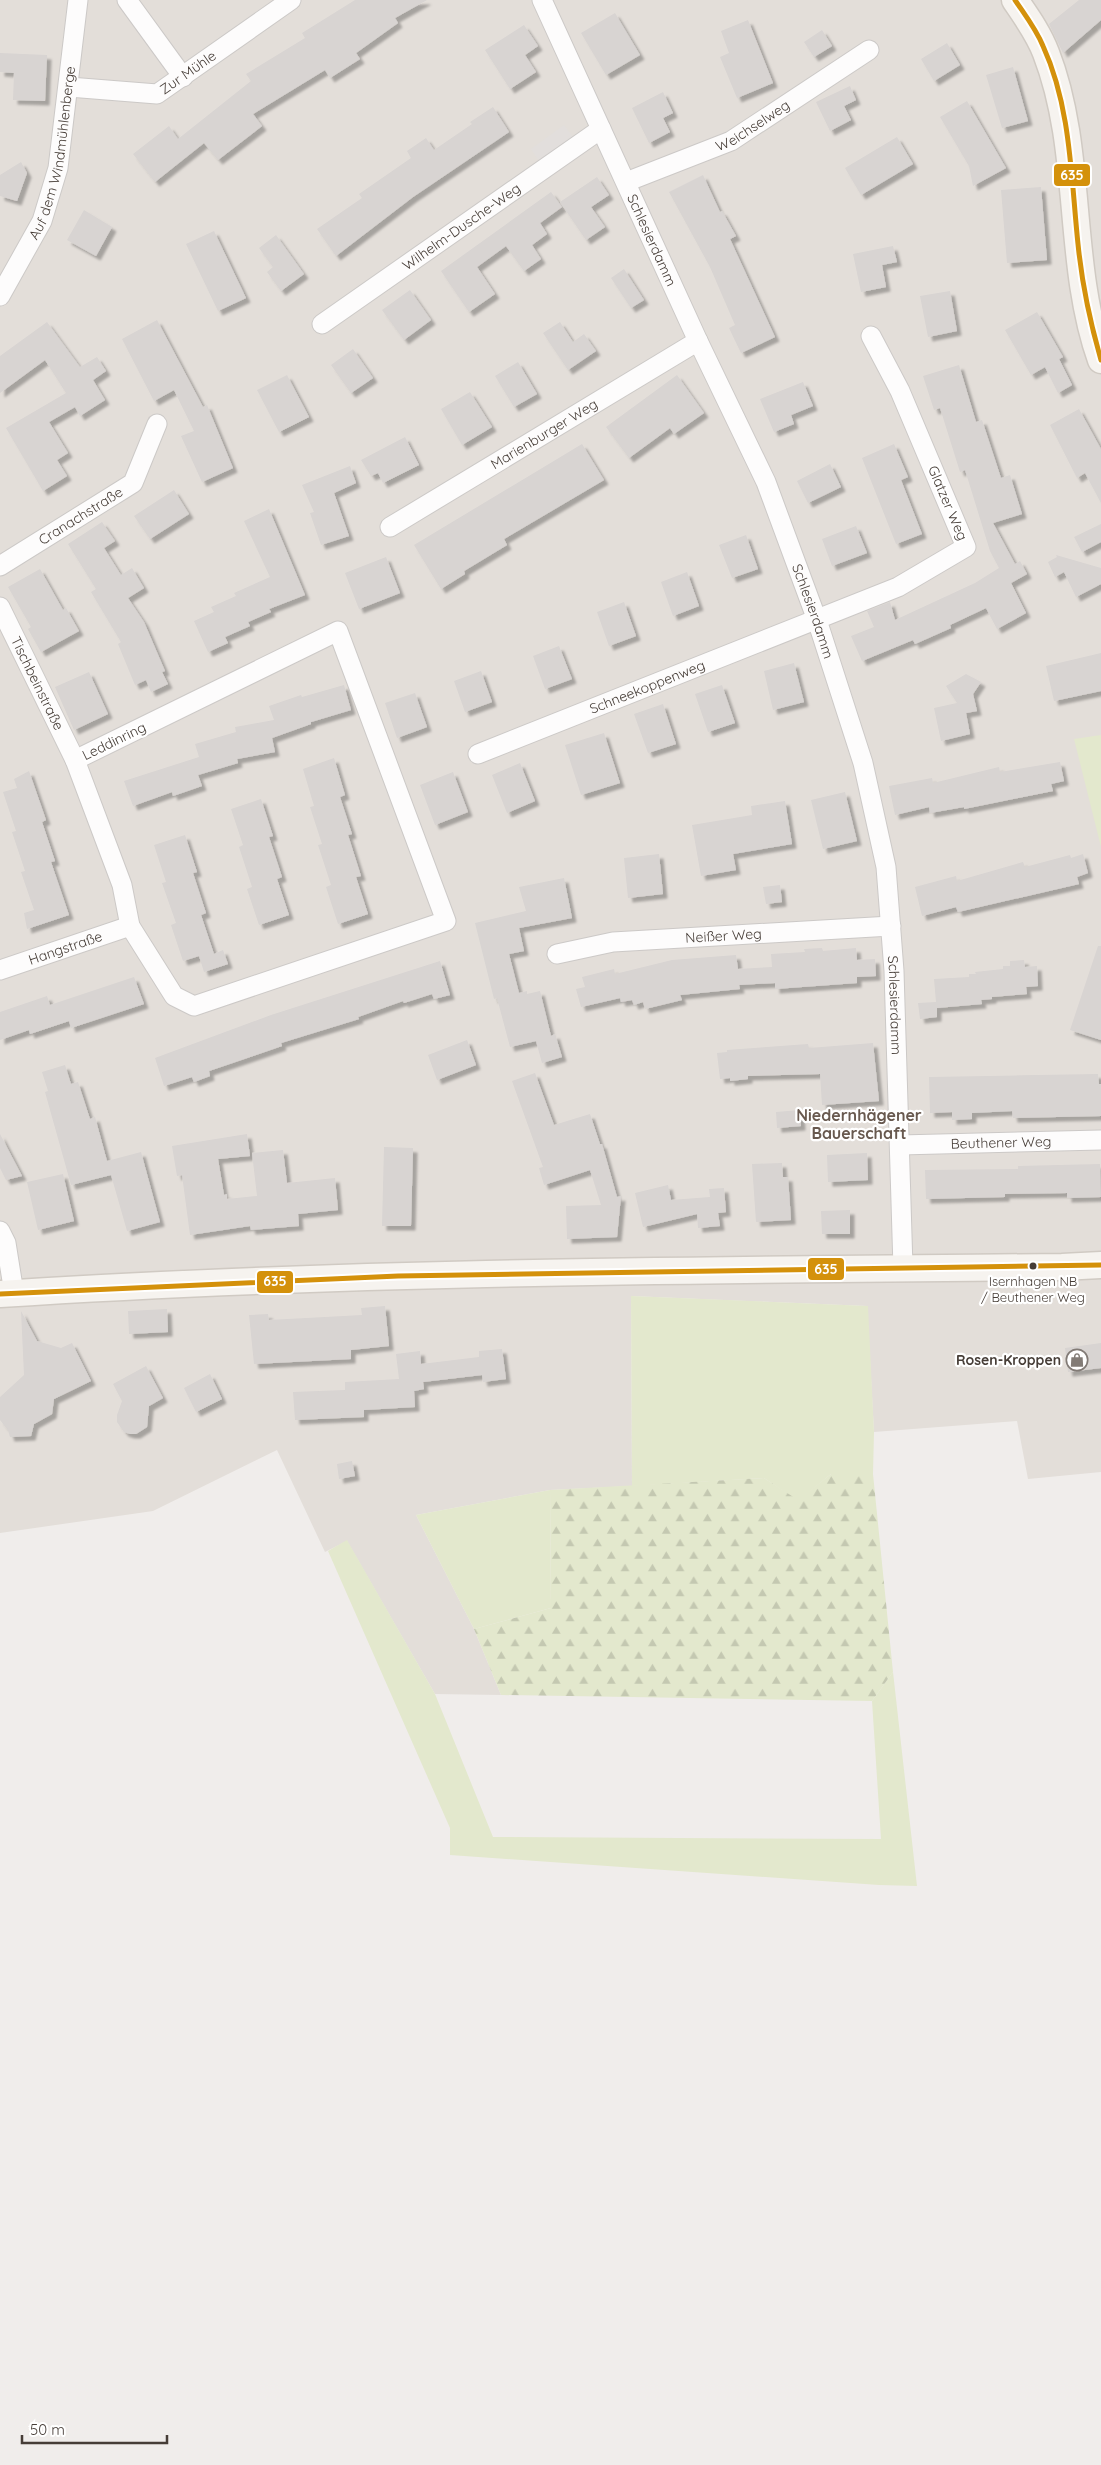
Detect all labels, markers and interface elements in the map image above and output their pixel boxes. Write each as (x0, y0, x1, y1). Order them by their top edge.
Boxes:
street label: Zur Mühle (156, 46, 220, 98)
street label: Auf dem Windmühlenberge (24, 65, 79, 243)
street label: Weichselweg (713, 96, 793, 155)
line badge: 635 (1053, 163, 1091, 187)
text: 635 (1060, 166, 1084, 184)
street label: Wilhelm-Dusche-Weg (399, 179, 524, 274)
street label: Schlesierdamm (623, 191, 681, 289)
street label: Marienburger Weg (487, 395, 601, 473)
street label: Glatzer Weg (924, 463, 972, 543)
street label: Cranachstraße (35, 483, 126, 549)
street label: Schlesierdamm (788, 561, 838, 661)
street label: Tischbeinstraße (7, 633, 68, 733)
street label: Schneekoppenweg (587, 656, 708, 718)
street label: Leddinring (79, 718, 149, 764)
street label: Neißer Weg (685, 924, 762, 947)
street label: Hangstraße (26, 927, 105, 969)
street label: Schlesierdamm (884, 955, 906, 1055)
district label: Niedernhägener Bauerschaft (796, 1105, 922, 1143)
street label: Beuthener Weg (950, 1132, 1052, 1153)
line badge: 635 (807, 1257, 845, 1281)
text: 635 (814, 1260, 838, 1278)
marker: Isernhagen NB / Beuthener Weg (1028, 1261, 1038, 1271)
line badge: 635 (256, 1270, 294, 1294)
text: 635 (263, 1272, 287, 1290)
place label: Isernhagen NB / Beuthener Weg (981, 1273, 1085, 1305)
shop icon: Rosen-Kroppen (1065, 1348, 1089, 1372)
place label: Rosen-Kroppen (956, 1351, 1061, 1369)
scale bar (22, 2412, 168, 2444)
text: 50 m (30, 2420, 65, 2439)

